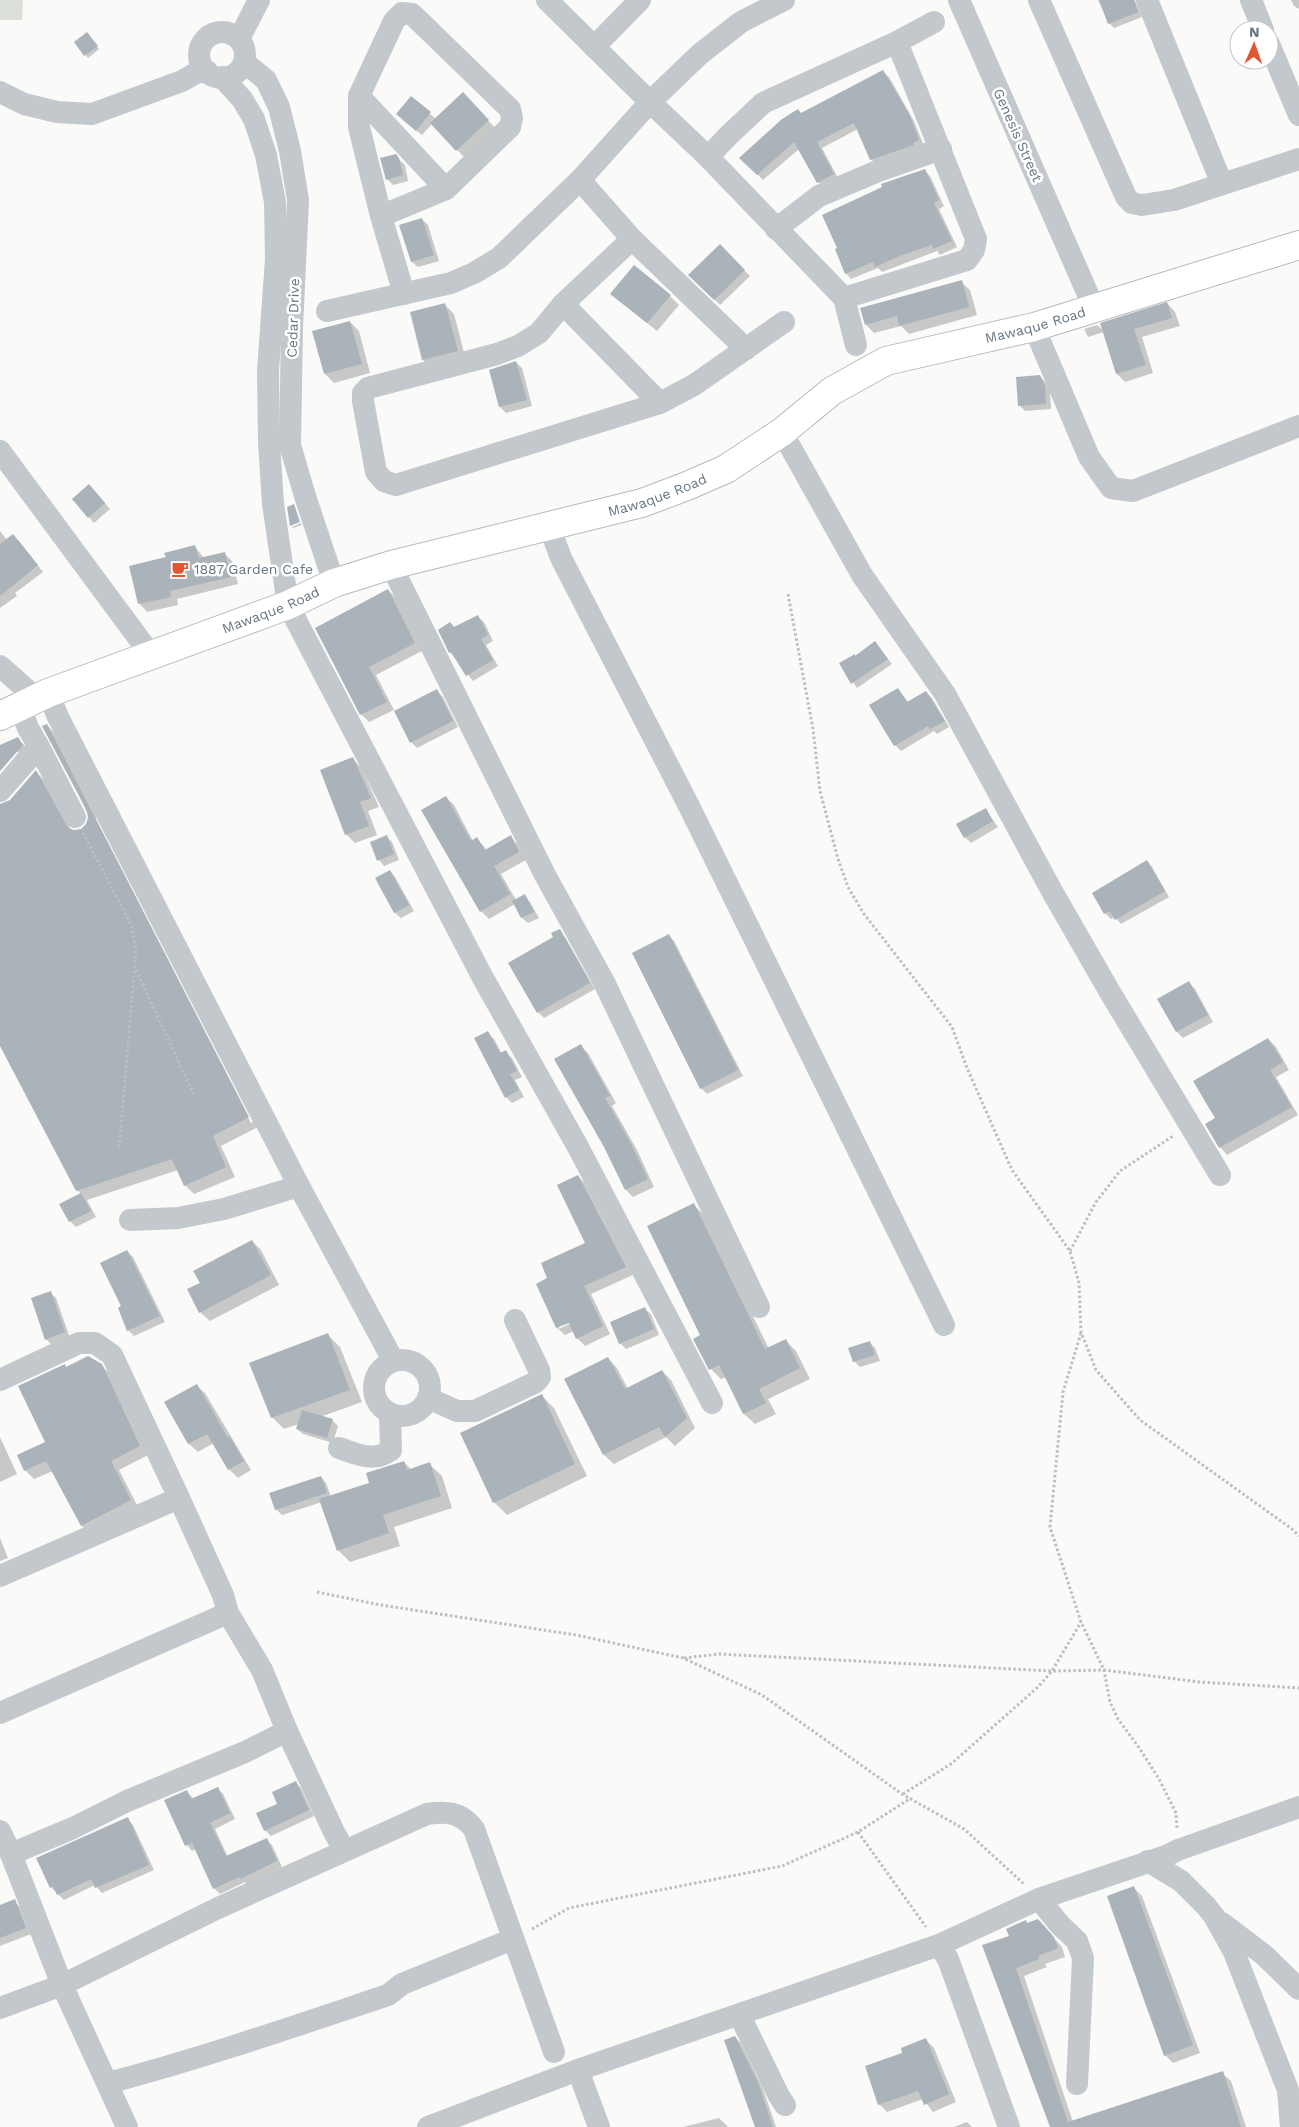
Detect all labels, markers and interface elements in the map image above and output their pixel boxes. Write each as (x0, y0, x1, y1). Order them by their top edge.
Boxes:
north arrow (1229, 20, 1279, 70)
text: N (1249, 24, 1260, 40)
street label: Genesis Street (990, 86, 1046, 184)
street label: Cedar Drive (284, 278, 302, 358)
street label: Mawaque Road (983, 304, 1088, 346)
street label: Mawaque Road (606, 470, 709, 519)
cafe icon: 1887 Garden Cafe (170, 559, 190, 579)
place label: 1887 Garden Cafe (194, 561, 313, 577)
street label: Mawaque Road (220, 583, 322, 636)

